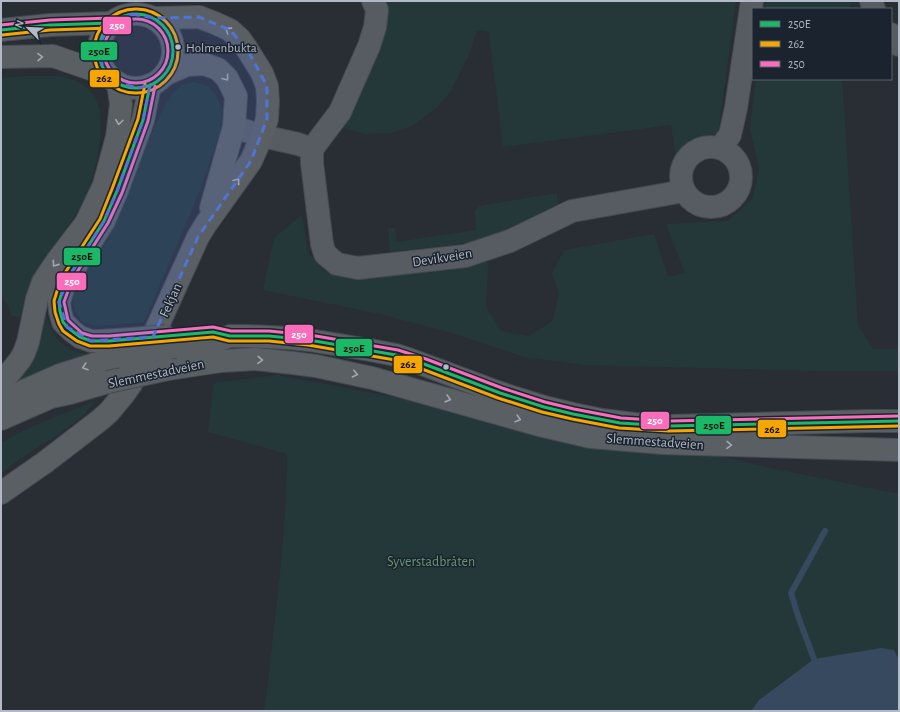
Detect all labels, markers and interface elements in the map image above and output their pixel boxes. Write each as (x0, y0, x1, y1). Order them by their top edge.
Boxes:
north arrow (8, 8, 48, 48)
legend (752, 8, 892, 80)
line badge: 250 (102, 16, 132, 35)
text: N (13, 18, 26, 30)
text: 250E (788, 18, 811, 30)
text: 250 (109, 20, 125, 31)
one-way arrow (226, 28, 233, 35)
text: 262 (788, 38, 805, 50)
line badge: 250E (80, 41, 118, 61)
marker: Holmenbukta (173, 42, 183, 52)
place label: Holmenbukta (186, 42, 257, 55)
text: 250E (88, 46, 110, 57)
one-way arrow (37, 53, 43, 61)
text: 250 (788, 58, 805, 70)
line badge: 262 (89, 69, 120, 88)
text: 262 (96, 73, 112, 84)
one-way arrow (221, 74, 228, 81)
one-way arrow (115, 119, 124, 125)
one-way arrow (232, 179, 239, 186)
street label: Devikveien (411, 246, 473, 270)
line badge: 250E (63, 247, 101, 266)
text: 250E (71, 251, 93, 262)
one-way arrow (53, 259, 60, 266)
line badge: 250 (56, 272, 87, 291)
text: 250 (64, 276, 80, 287)
street label: Fekjan (157, 281, 185, 320)
line badge: 250 (284, 324, 314, 344)
text: 250 (291, 329, 307, 340)
line badge: 250E (335, 338, 373, 357)
text: 250E (343, 343, 365, 354)
one-way arrow (257, 355, 263, 364)
line badge: 262 (393, 355, 423, 374)
street label: Slemmestadveien (107, 357, 205, 391)
text: 262 (400, 359, 416, 370)
unlabelled marker (441, 362, 451, 372)
one-way arrow (81, 363, 88, 371)
one-way arrow (352, 369, 358, 377)
one-way arrow (445, 394, 452, 403)
line badge: 250 (640, 411, 670, 430)
one-way arrow (514, 414, 521, 423)
text: 250 (647, 415, 663, 426)
line badge: 250E (695, 415, 732, 435)
line badge: 262 (757, 419, 787, 438)
text: 250E (703, 420, 725, 431)
text: 262 (764, 424, 780, 435)
street label: Slemmestadveien (606, 432, 704, 452)
one-way arrow (726, 441, 732, 449)
park label: Syverstadbråten (387, 555, 475, 569)

